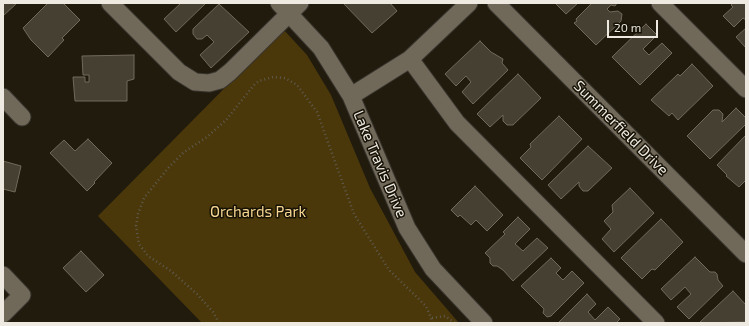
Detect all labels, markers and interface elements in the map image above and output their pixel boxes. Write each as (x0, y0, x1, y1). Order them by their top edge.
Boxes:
scale bar (609, 12, 660, 38)
text: 20 m (614, 20, 641, 34)
street label: Summerfield Drive (570, 77, 672, 179)
street label: Lake Travis Drive (349, 108, 411, 220)
park label: Orchards Park (210, 203, 306, 221)

